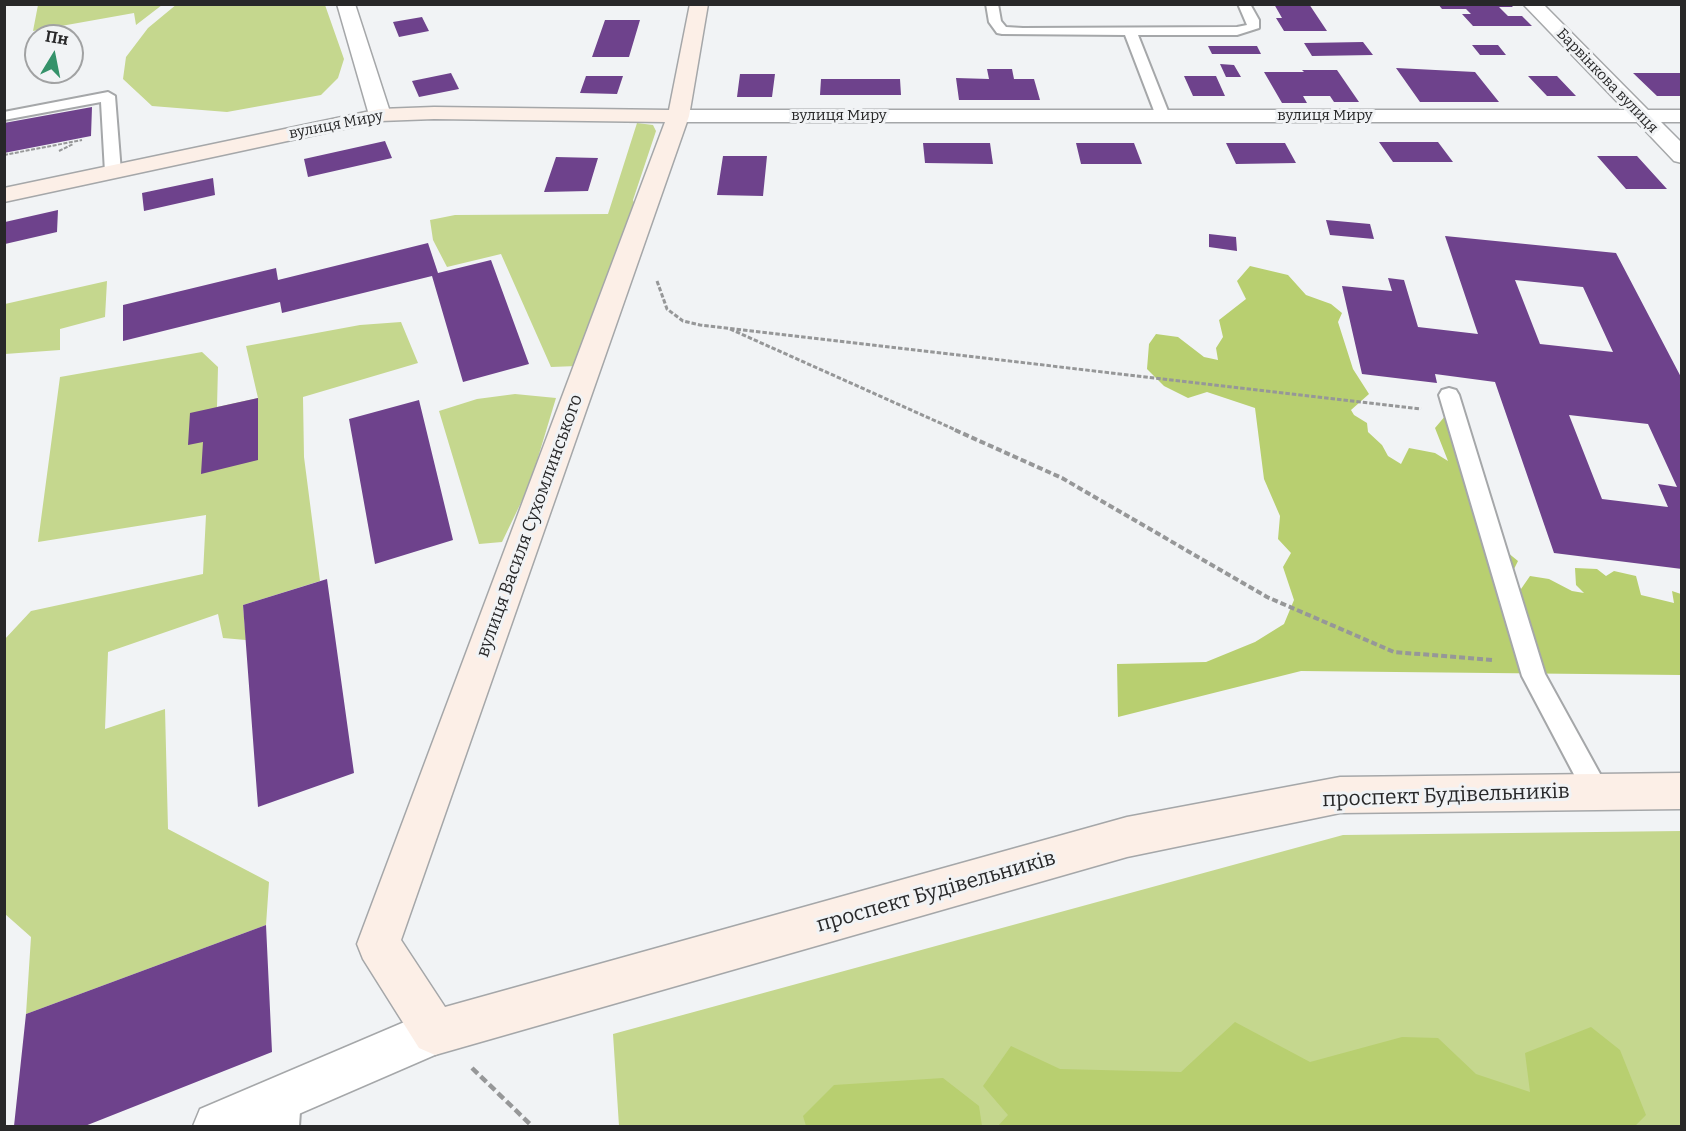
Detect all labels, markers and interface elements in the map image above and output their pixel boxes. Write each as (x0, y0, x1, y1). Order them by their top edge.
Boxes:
north arrow (24, 24, 84, 84)
street label: Барвінкова вулиця (1553, 25, 1661, 137)
text: Пн (44, 26, 70, 49)
street label: вулиця Миру (287, 107, 385, 143)
street label: вулиця Миру (791, 107, 887, 125)
street label: вулиця Миру (1277, 107, 1373, 125)
street label: вулиця Василя Сухомлинського (472, 392, 588, 660)
street label: проспект Будівельників (1322, 779, 1570, 813)
street label: проспект Будівельників (814, 846, 1058, 938)

